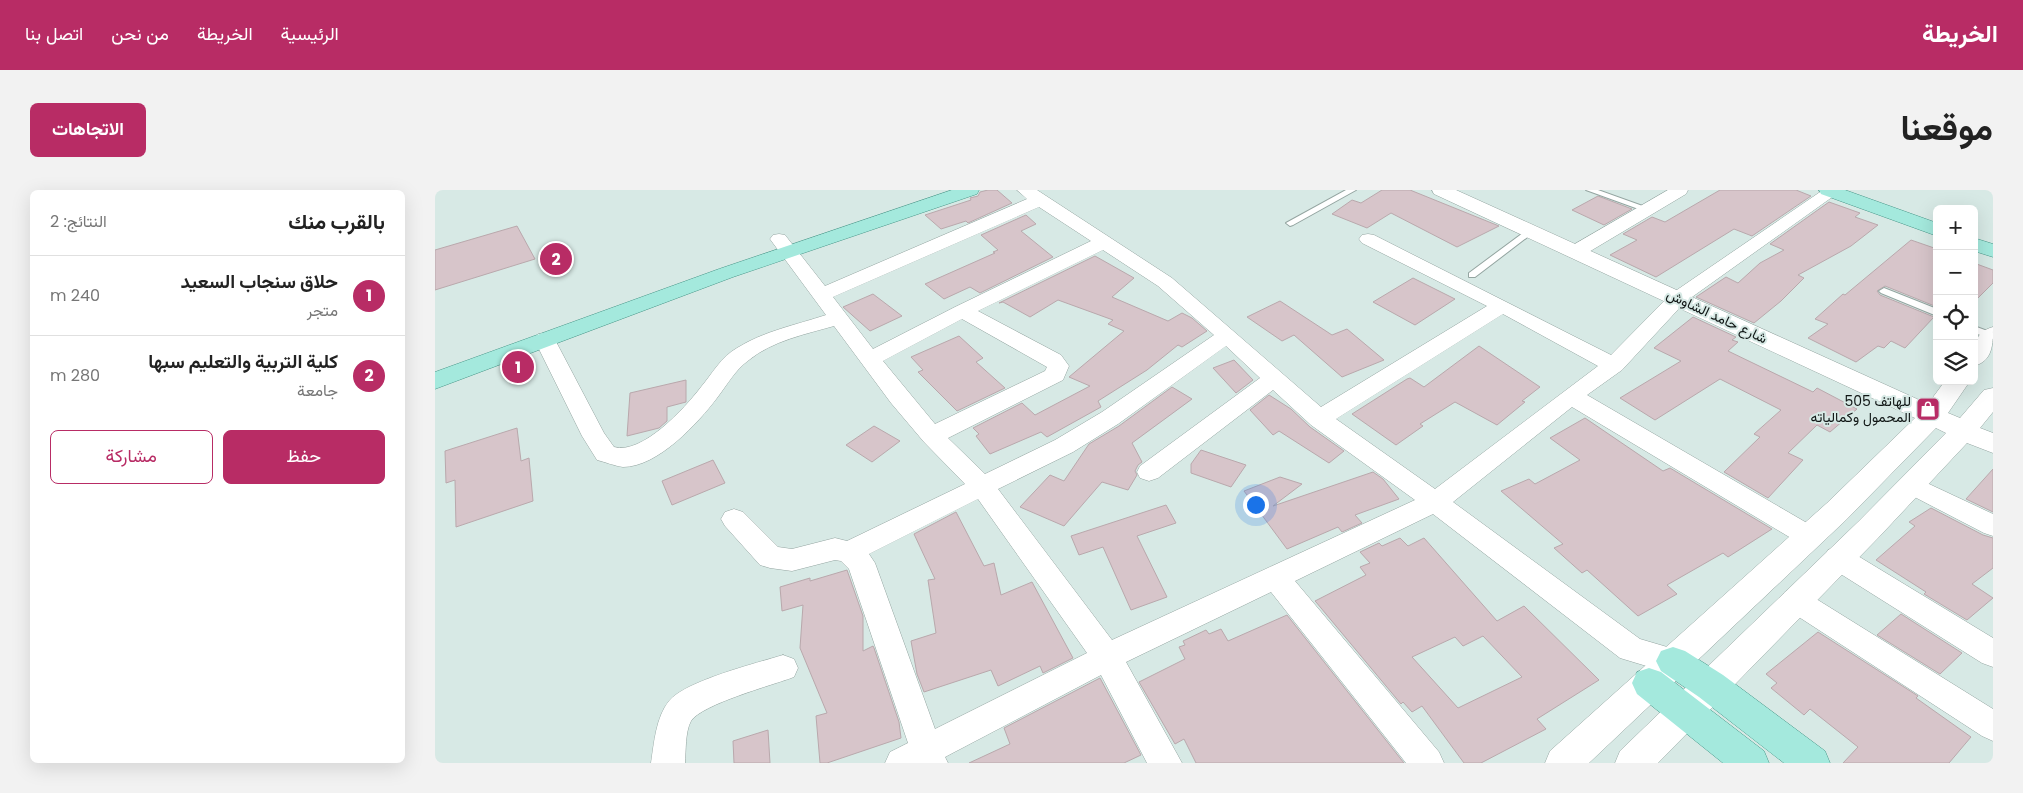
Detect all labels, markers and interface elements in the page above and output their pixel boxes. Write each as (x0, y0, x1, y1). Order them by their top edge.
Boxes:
text: الخريطة (1922, 17, 1998, 50)
text: اتصل بنا (25, 21, 83, 46)
text: من نحن (111, 21, 169, 46)
text: الخريطة (197, 21, 253, 46)
text: الرئيسية (281, 21, 339, 46)
button: الاتجاهات (30, 103, 146, 157)
text: موقعنا (1900, 103, 1993, 152)
map controls (1933, 205, 1978, 385)
button: + (1933, 205, 1978, 250)
text: بالقرب منك (288, 207, 385, 236)
text: النتائج: 2 (50, 210, 107, 233)
pin: 2 (540, 240, 572, 278)
button: − (1933, 250, 1978, 295)
text: حلاق سنجاب السعيد (180, 268, 338, 295)
text: 240 m (50, 284, 100, 307)
text: 1 (366, 284, 372, 307)
street label: شارع حامد الشاوش (1663, 284, 1771, 349)
button: locate (1933, 295, 1978, 340)
text: متجر (307, 299, 338, 322)
button: layers (1933, 340, 1978, 385)
text: كلية التربية والتعليم سبها (148, 348, 338, 375)
pin: 1 (502, 348, 534, 386)
text: 280 m (50, 364, 100, 387)
text: 2 (364, 364, 374, 387)
text: جامعة (297, 379, 338, 402)
place label: 505 للهاتف المحمول وكمالياته (1810, 391, 1911, 427)
shop icon: 505 للهاتف المحمول وكمالياته (1915, 396, 1941, 422)
button: مشاركة (50, 430, 213, 484)
button: حفظ (223, 430, 385, 484)
your location (1243, 492, 1269, 518)

